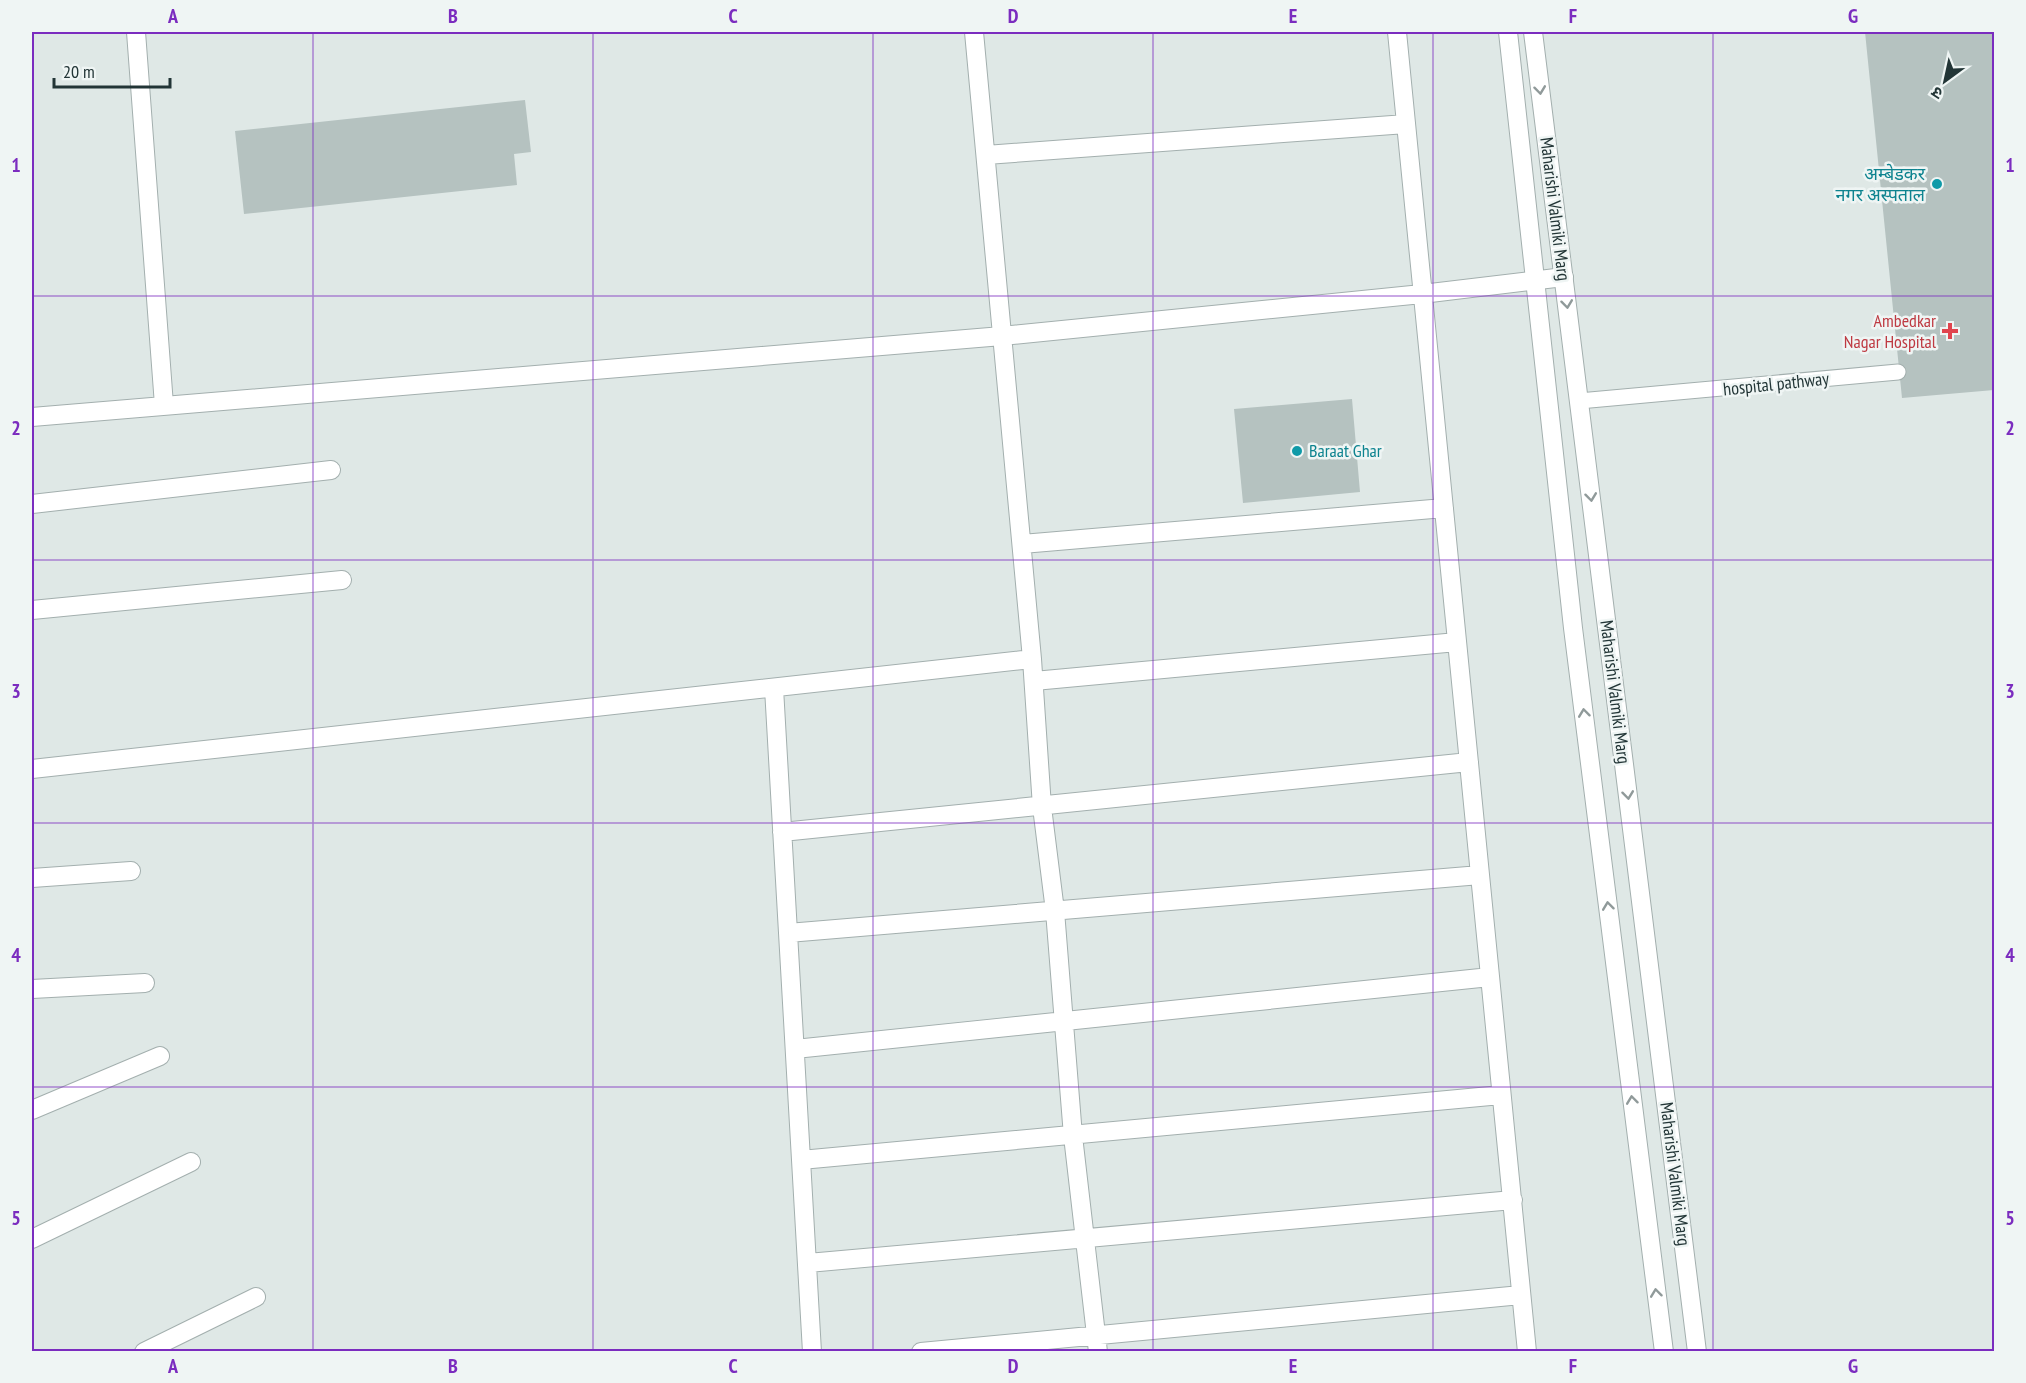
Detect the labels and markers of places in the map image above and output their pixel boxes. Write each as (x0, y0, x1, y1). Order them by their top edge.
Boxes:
place label: अम्बेडकर नगर अस्पताल (1836, 162, 1926, 206)
marker: अम्बेडकर नगर अस्पताल (1930, 177, 1944, 191)
place label: Ambedkar Nagar Hospital (1844, 309, 1937, 353)
marker: Ambedkar Nagar Hospital (1941, 322, 1959, 340)
place label: Baraat Ghar (1309, 439, 1382, 462)
marker: Baraat Ghar (1290, 444, 1304, 458)

